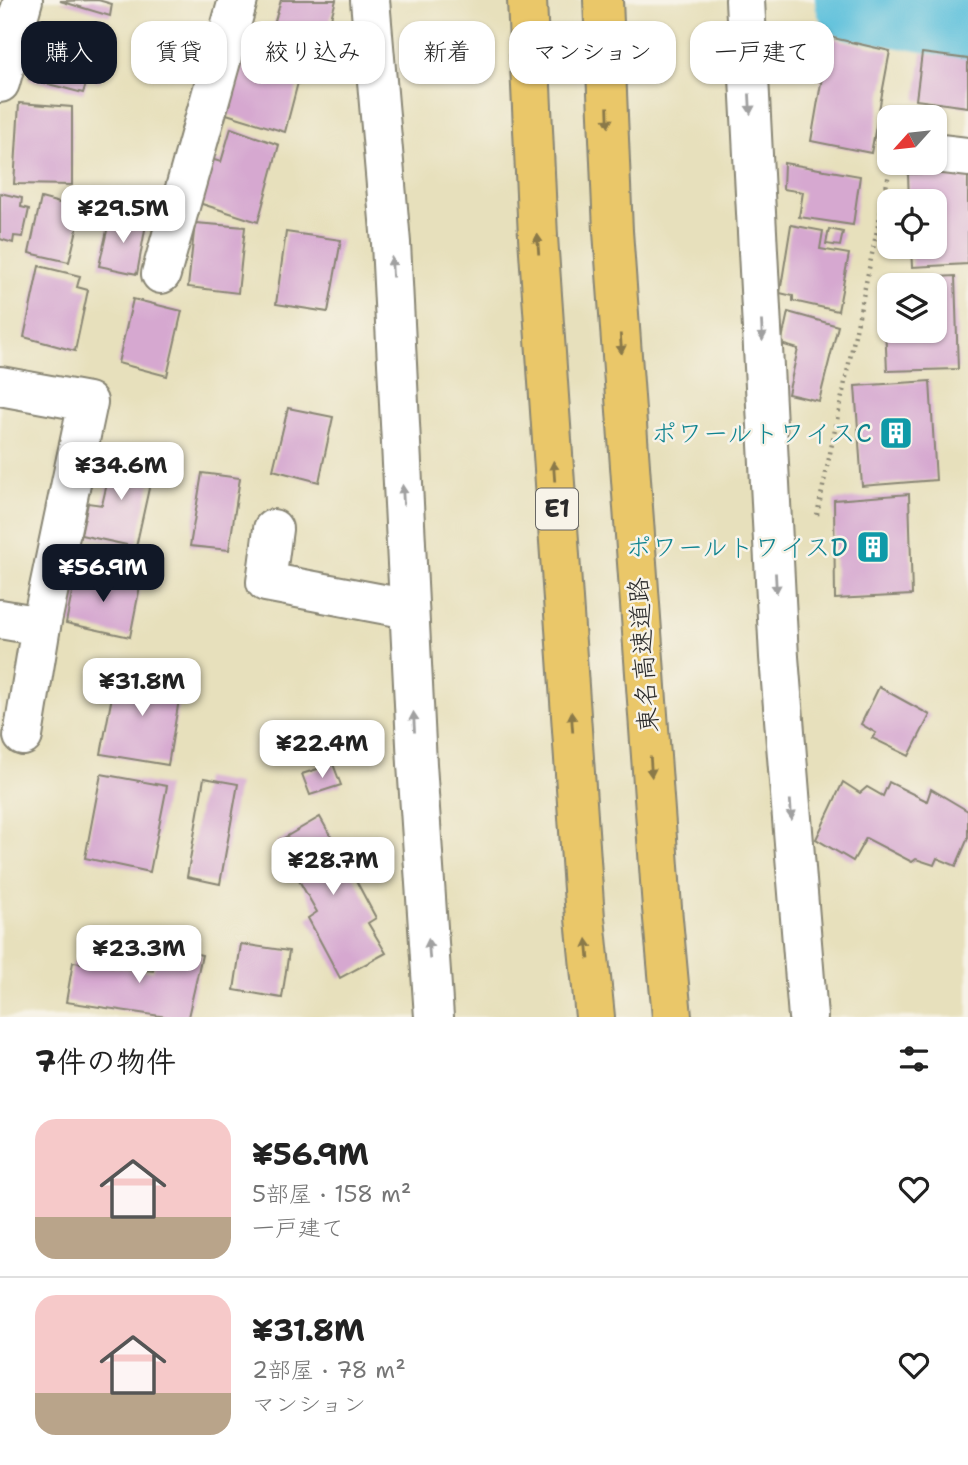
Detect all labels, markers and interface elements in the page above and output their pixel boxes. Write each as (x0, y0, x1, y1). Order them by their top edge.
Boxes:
chip: 購入 (21, 21, 117, 84)
chip: 賃貸 (131, 21, 227, 84)
chip: 絞り込み (241, 21, 385, 84)
chip: 新着 (399, 21, 495, 84)
chip: マンション (509, 21, 676, 84)
chip: 一戸建て (690, 21, 834, 84)
one-way arrow (745, 93, 756, 115)
north arrow (877, 105, 947, 175)
map controls (877, 105, 947, 343)
one-way arrow (602, 106, 613, 128)
pin: ¥29.5M (66, 186, 180, 245)
button: locate (877, 189, 947, 259)
text: ¥29.5M (77, 193, 169, 223)
one-way arrow (532, 233, 543, 255)
one-way arrow (386, 256, 397, 278)
button: layers (877, 273, 947, 343)
one-way arrow (757, 320, 768, 342)
one-way arrow (616, 333, 627, 355)
building icon: ポワールトワイスC (877, 414, 915, 452)
place label: ポワールトワイスC (651, 415, 872, 450)
pin: ¥34.6M (64, 442, 178, 502)
text: ¥34.6M (75, 450, 167, 480)
one-way arrow (548, 460, 559, 482)
one-way arrow (398, 483, 409, 505)
road number: E1 (536, 488, 578, 530)
building icon: ポワールトワイスD (854, 528, 892, 566)
place label: ポワールトワイスD (625, 529, 848, 564)
pin: ¥56.9M (46, 544, 160, 604)
text: ¥56.9M (58, 552, 148, 582)
one-way arrow (770, 572, 781, 594)
street label: 東名高速道路 (620, 576, 665, 734)
pin: ¥31.8M (85, 658, 199, 718)
text: ¥31.8M (99, 666, 185, 696)
one-way arrow (409, 711, 420, 733)
one-way arrow (566, 711, 577, 733)
pin: ¥22.4M (265, 720, 379, 780)
text: ¥22.4M (276, 728, 368, 758)
one-way arrow (646, 756, 657, 778)
one-way arrow (786, 799, 797, 821)
pin: ¥28.7M (276, 838, 390, 897)
text: ¥28.7M (287, 845, 379, 875)
pin: ¥23.3M (82, 926, 196, 985)
text: ¥23.3M (92, 933, 186, 963)
one-way arrow (423, 938, 434, 960)
one-way arrow (582, 938, 593, 960)
icon: filters (895, 1040, 933, 1078)
text: 7件の物件 (35, 1041, 176, 1082)
text: ¥56.9M (252, 1134, 369, 1175)
icon: home (91, 1147, 175, 1231)
icon: heart (895, 1170, 933, 1208)
text: 5部屋 · 158 m² (252, 1179, 411, 1209)
text: 一戸建て (252, 1213, 344, 1243)
text: ¥31.8M (252, 1310, 365, 1351)
icon: home (91, 1323, 175, 1407)
icon: heart (895, 1346, 933, 1384)
text: 2部屋 · 78 m² (252, 1355, 406, 1385)
text: マンション (252, 1389, 366, 1419)

